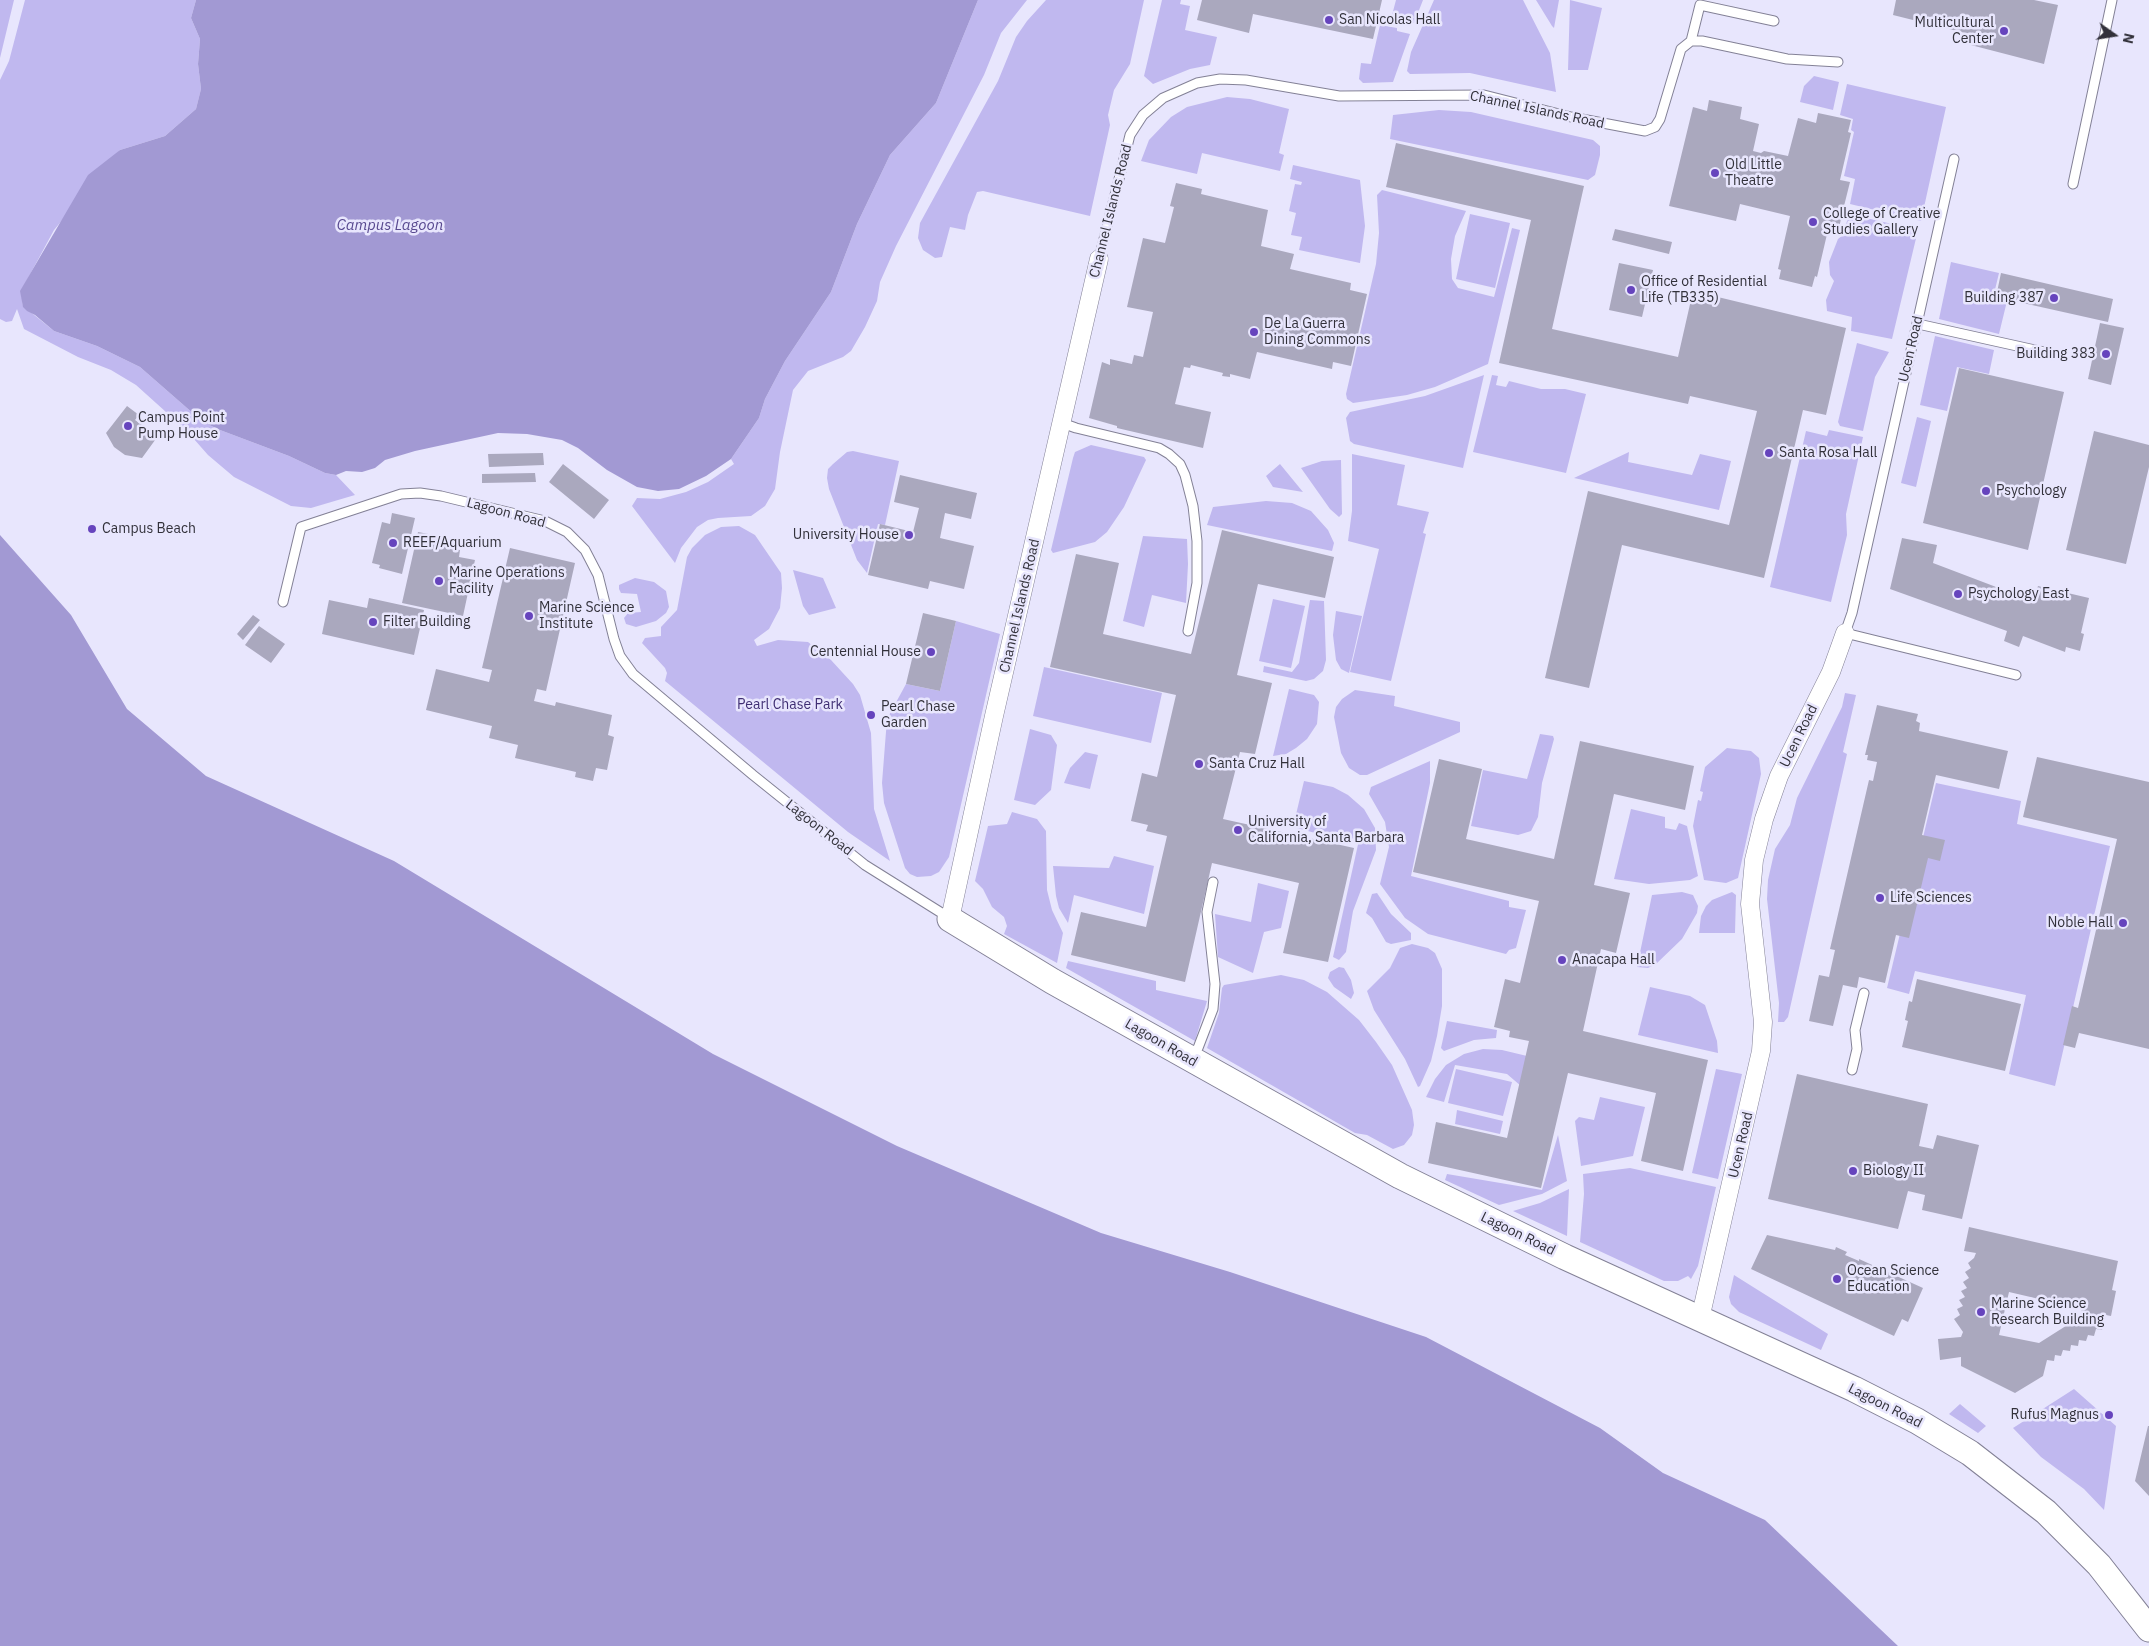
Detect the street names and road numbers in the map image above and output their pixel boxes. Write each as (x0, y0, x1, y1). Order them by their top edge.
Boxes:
street label: Channel Islands Road (1468, 88, 1606, 132)
street label: Channel Islands Road (1086, 143, 1136, 279)
street label: Ucen Road (1895, 314, 1927, 384)
street label: Lagoon Road (465, 494, 547, 532)
street label: Channel Islands Road (996, 537, 1044, 675)
street label: Ucen Road (1777, 702, 1821, 770)
street label: Lagoon Road (782, 796, 856, 860)
street label: Lagoon Road (1122, 1015, 1200, 1071)
street label: Ucen Road (1725, 1110, 1757, 1180)
street label: Lagoon Road (1478, 1209, 1558, 1259)
street label: Lagoon Road (1845, 1380, 1925, 1432)

